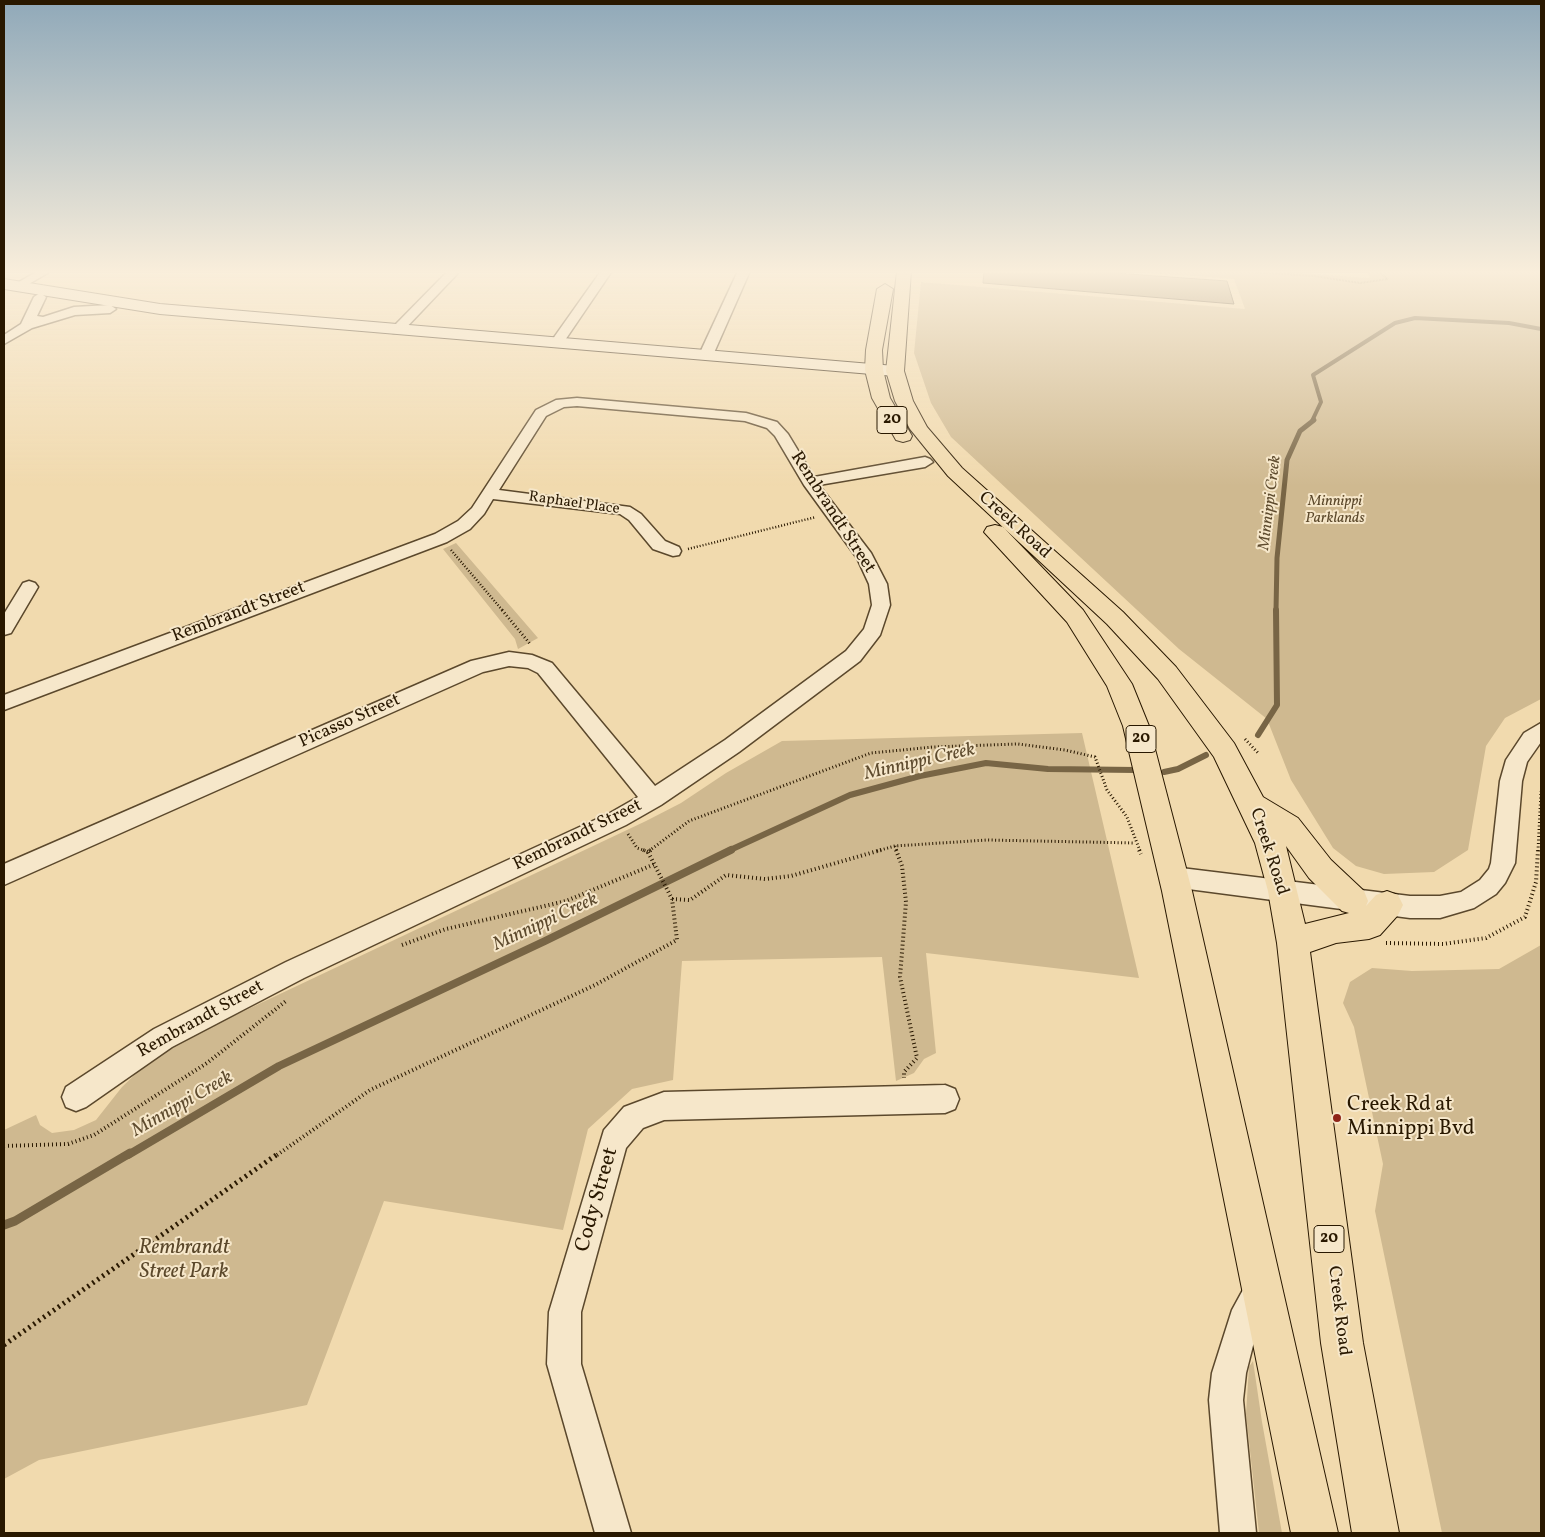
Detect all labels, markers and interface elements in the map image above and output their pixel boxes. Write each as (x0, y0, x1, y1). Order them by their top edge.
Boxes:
road number: 20 (877, 406, 907, 434)
street label: Rembrandt Street (785, 448, 879, 578)
water label: Minnippi Creek (1256, 455, 1286, 551)
street label: Creek Road (973, 488, 1055, 564)
street label: Raphael Place (527, 489, 621, 519)
park label: Minnippi Parklands (1305, 493, 1365, 528)
street label: Rembrandt Street (169, 578, 309, 648)
street label: Picasso Street (296, 690, 404, 754)
road number: 20 (1126, 726, 1156, 752)
water label: Minnippi Creek (862, 739, 978, 787)
street label: Rembrandt Street (510, 795, 646, 877)
street label: Creek Road (1244, 806, 1292, 898)
water label: Minnippi Creek (490, 889, 602, 957)
street label: Rembrandt Street (134, 976, 268, 1064)
water label: Minnippi Creek (128, 1067, 238, 1143)
place label: Creek Rd at Minnippi Bvd (1347, 1093, 1475, 1143)
marker: Creek Rd at Minnippi Bvd (1331, 1112, 1343, 1124)
street label: Cody Street (571, 1145, 625, 1255)
road number: 20 (1314, 1226, 1344, 1252)
park label: Rembrandt Street Park (138, 1236, 230, 1286)
street label: Creek Road (1322, 1265, 1354, 1357)

